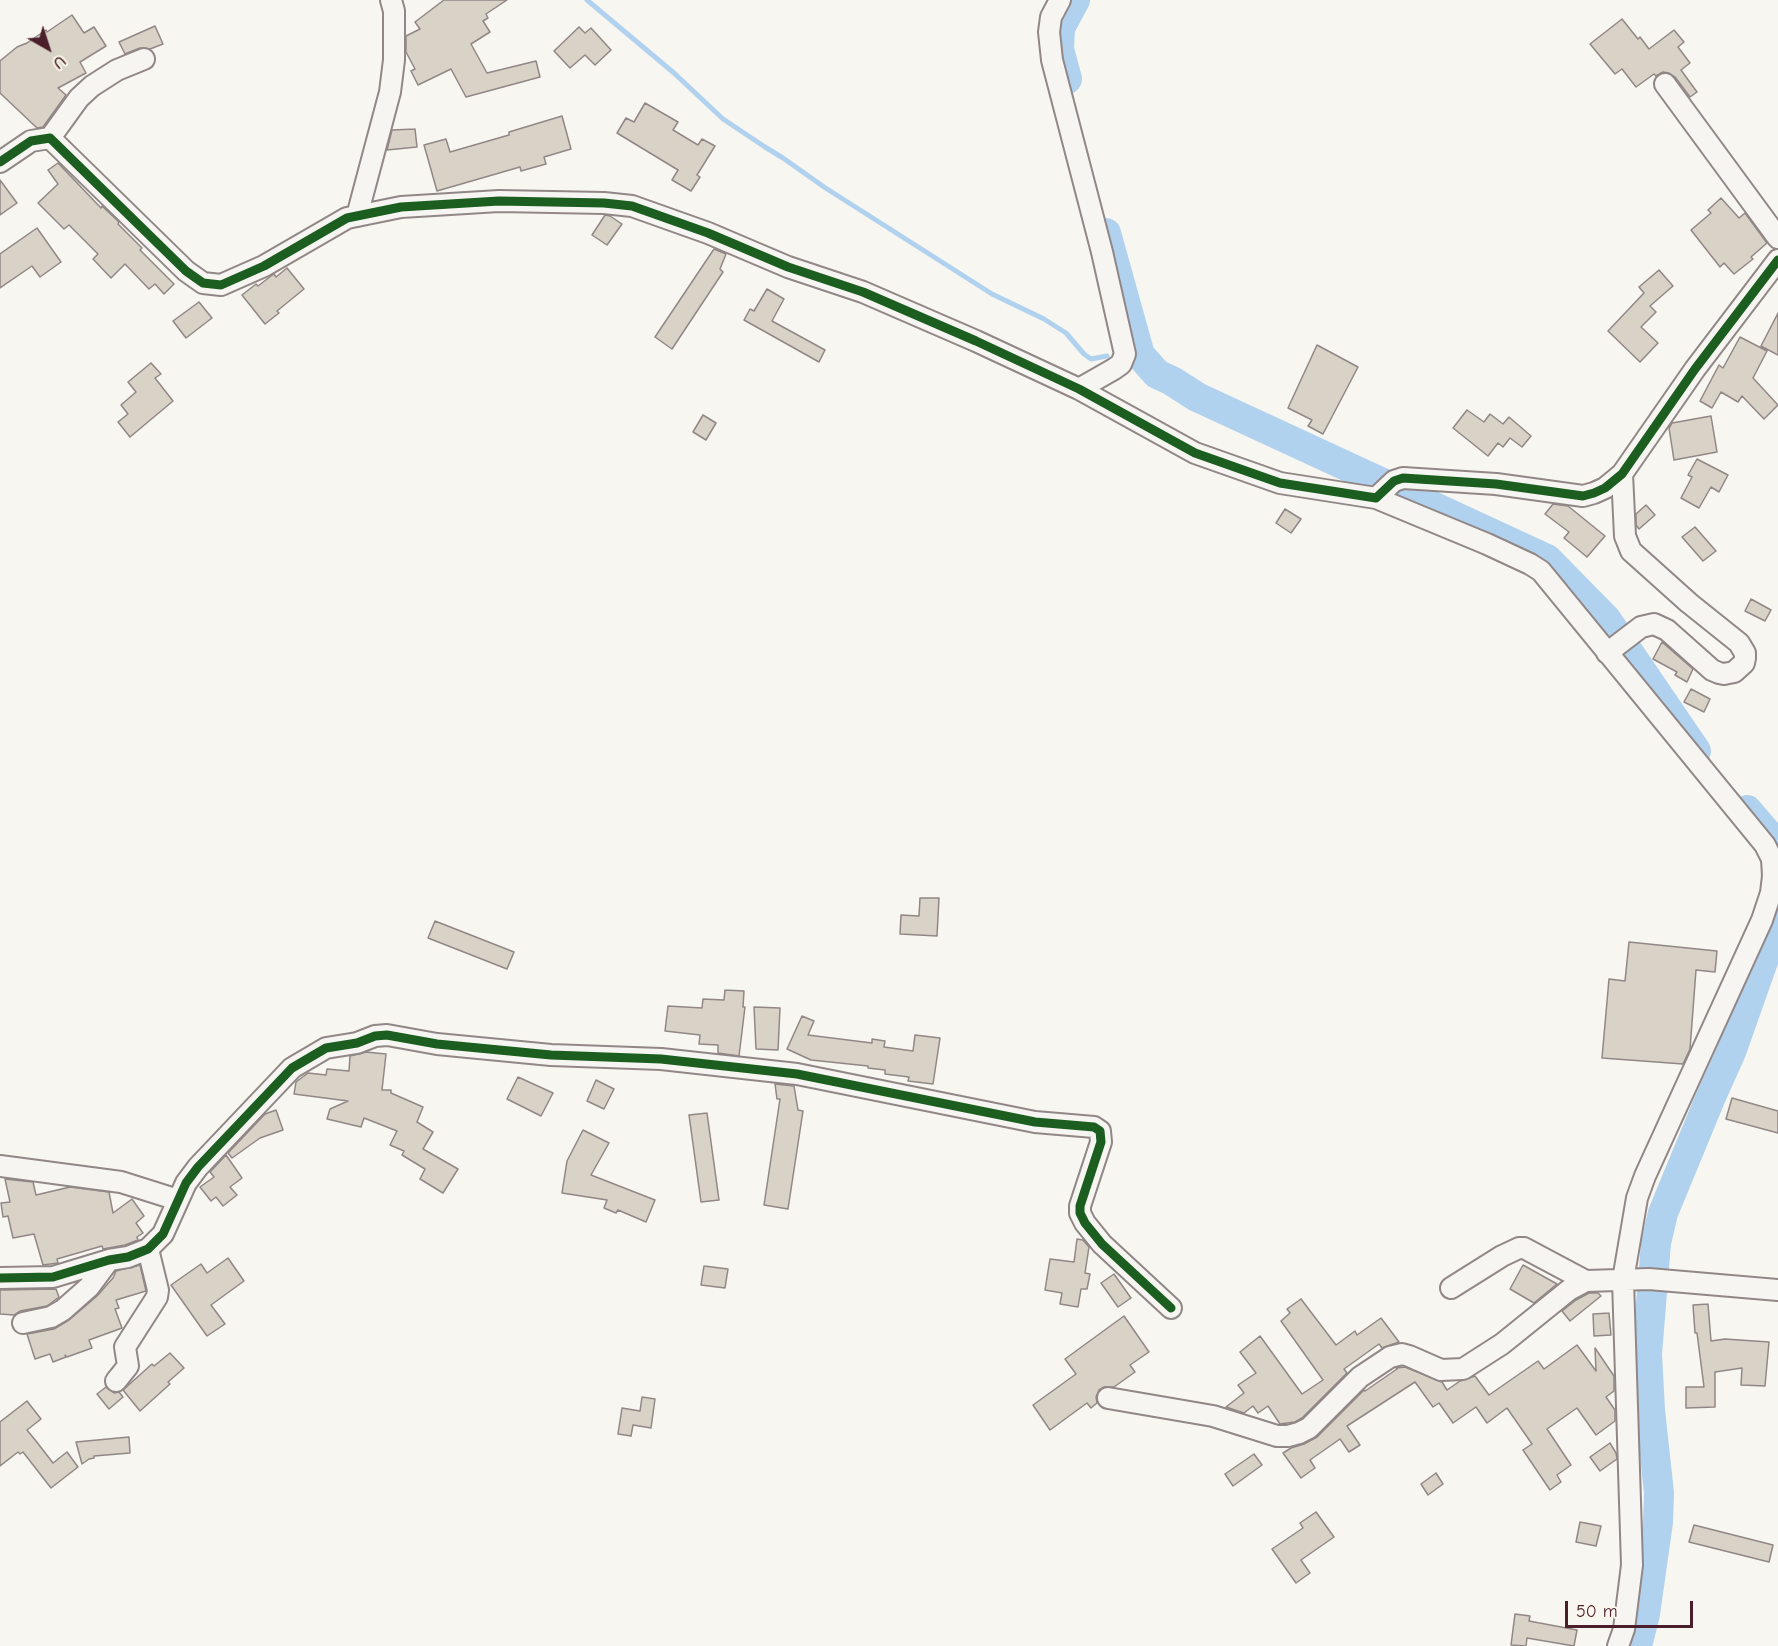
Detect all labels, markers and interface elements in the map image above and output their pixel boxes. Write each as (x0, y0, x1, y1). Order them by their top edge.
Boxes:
north arrow (18, 18, 78, 78)
text: U (49, 52, 69, 72)
scale bar (1568, 1589, 1696, 1627)
text: 50 m (1576, 1601, 1618, 1622)

